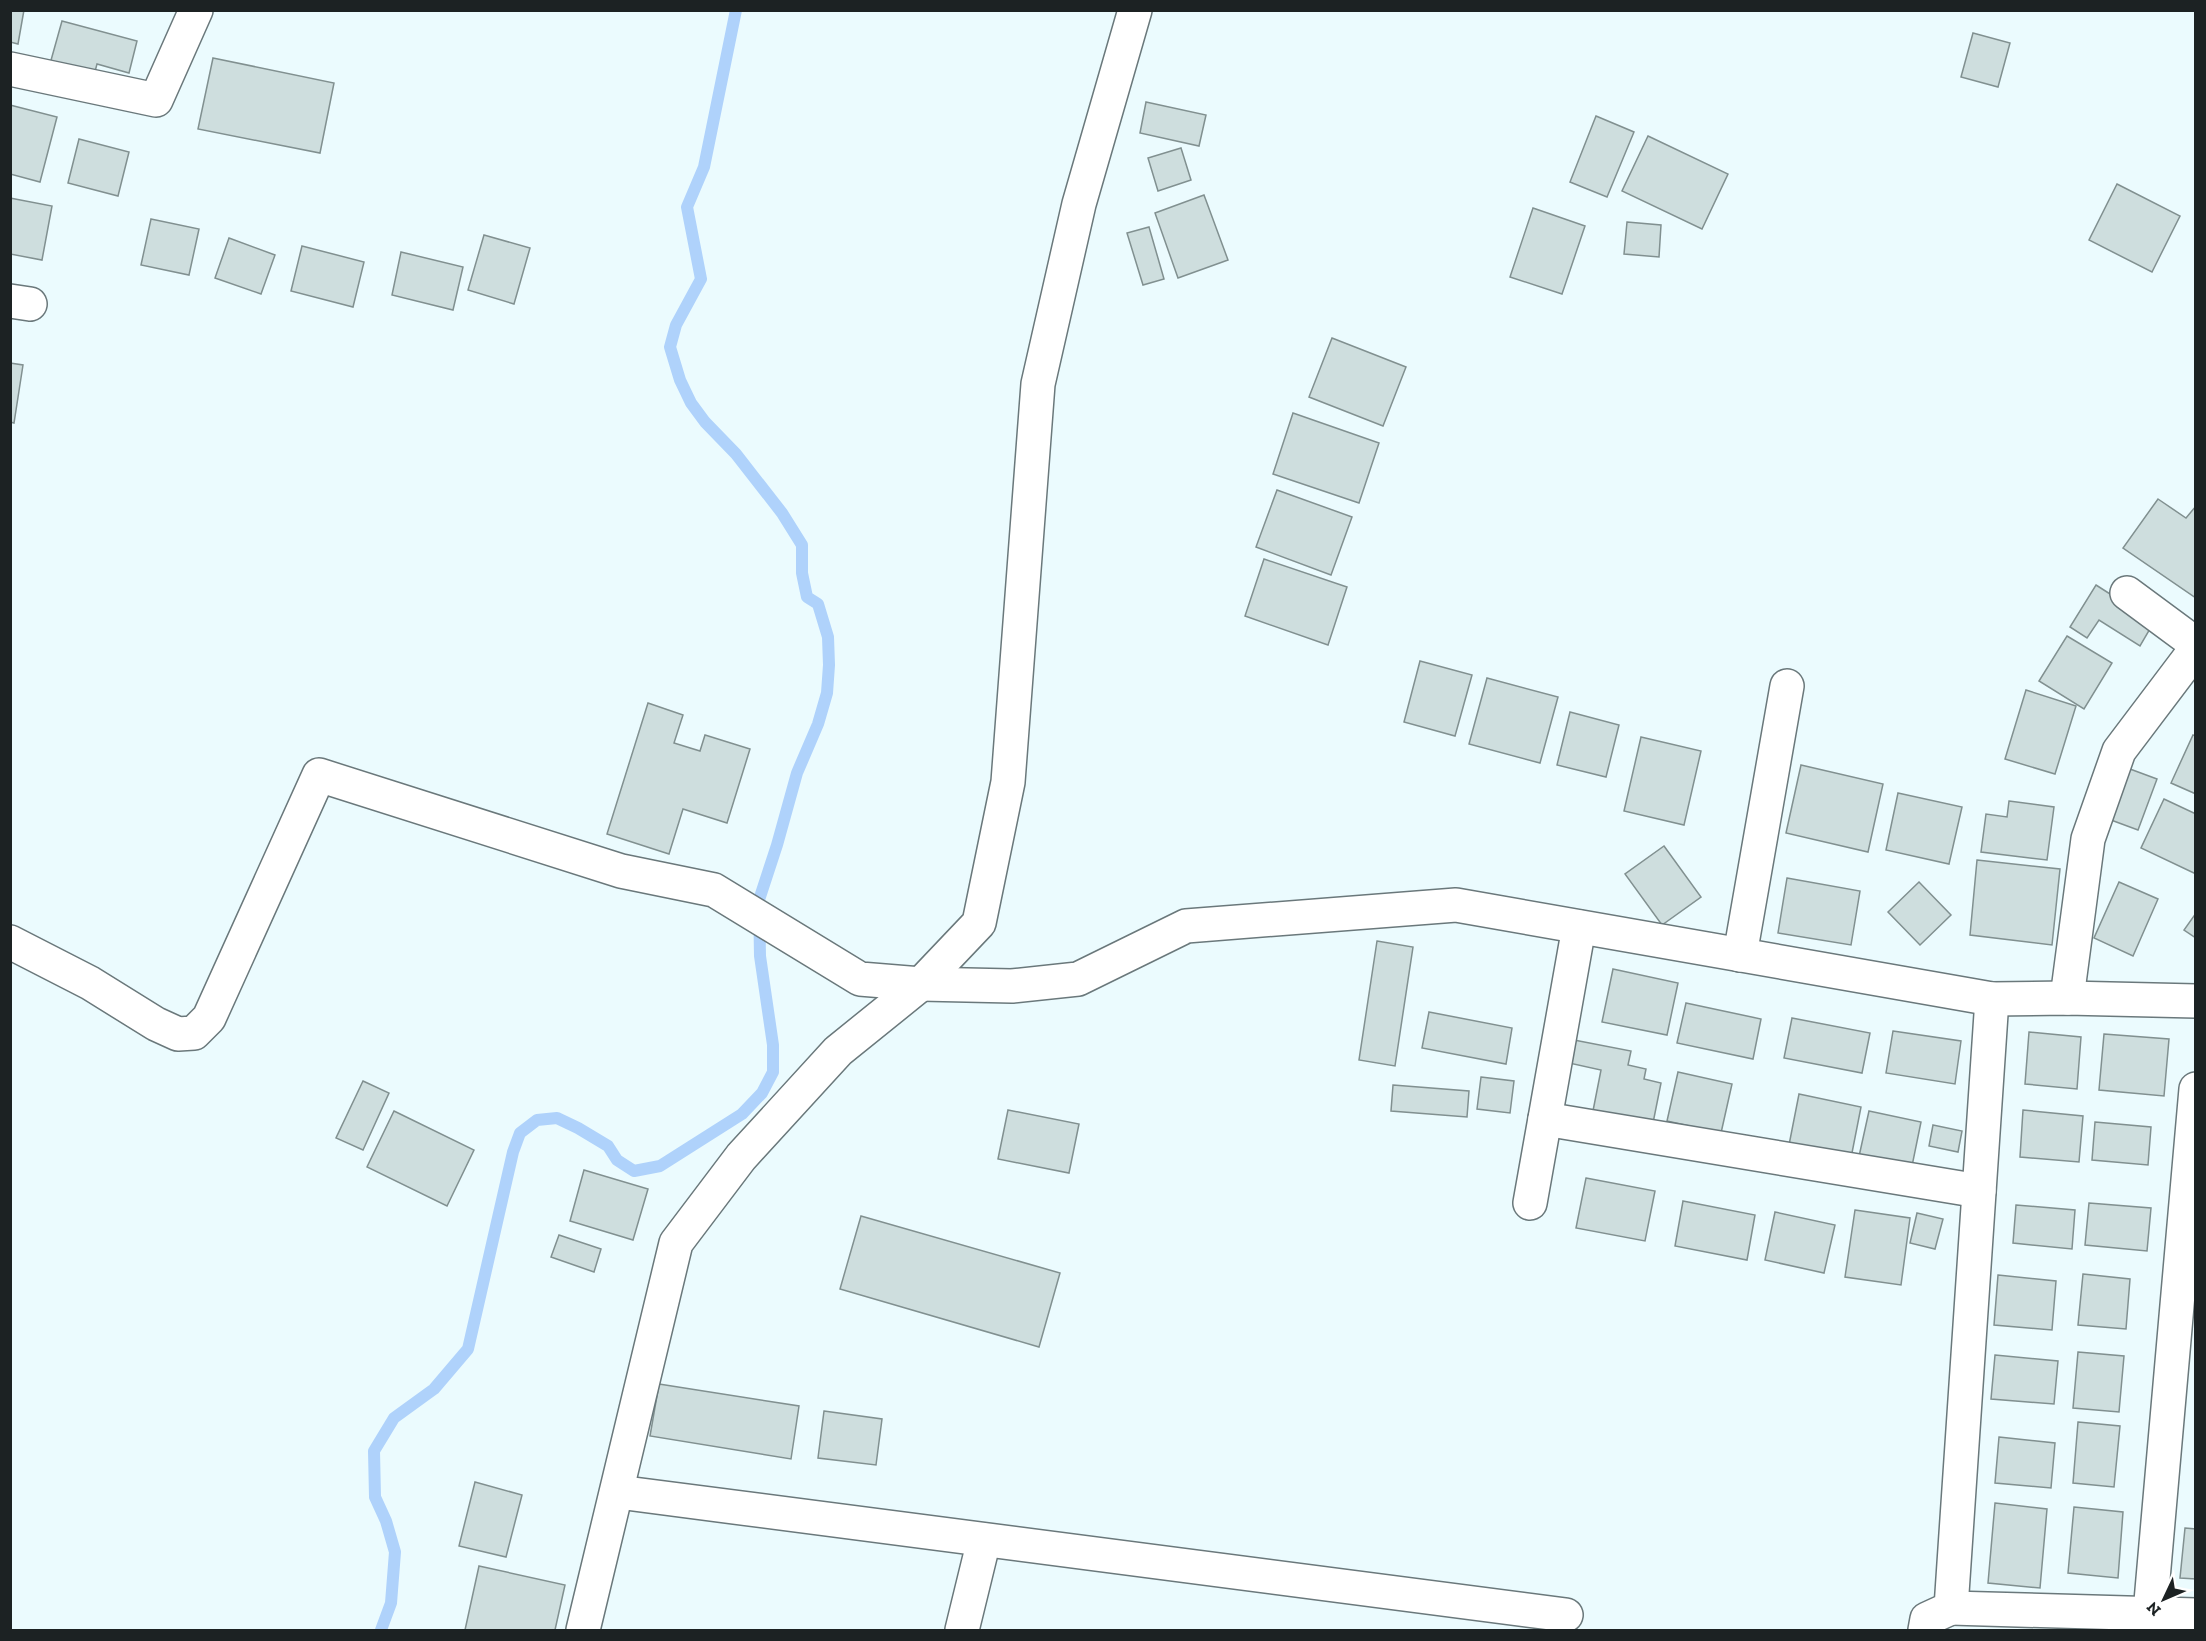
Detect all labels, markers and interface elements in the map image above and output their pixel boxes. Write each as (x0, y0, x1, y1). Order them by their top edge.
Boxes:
north arrow (2134, 1569, 2194, 1629)
text: N (2143, 1598, 2165, 1620)

